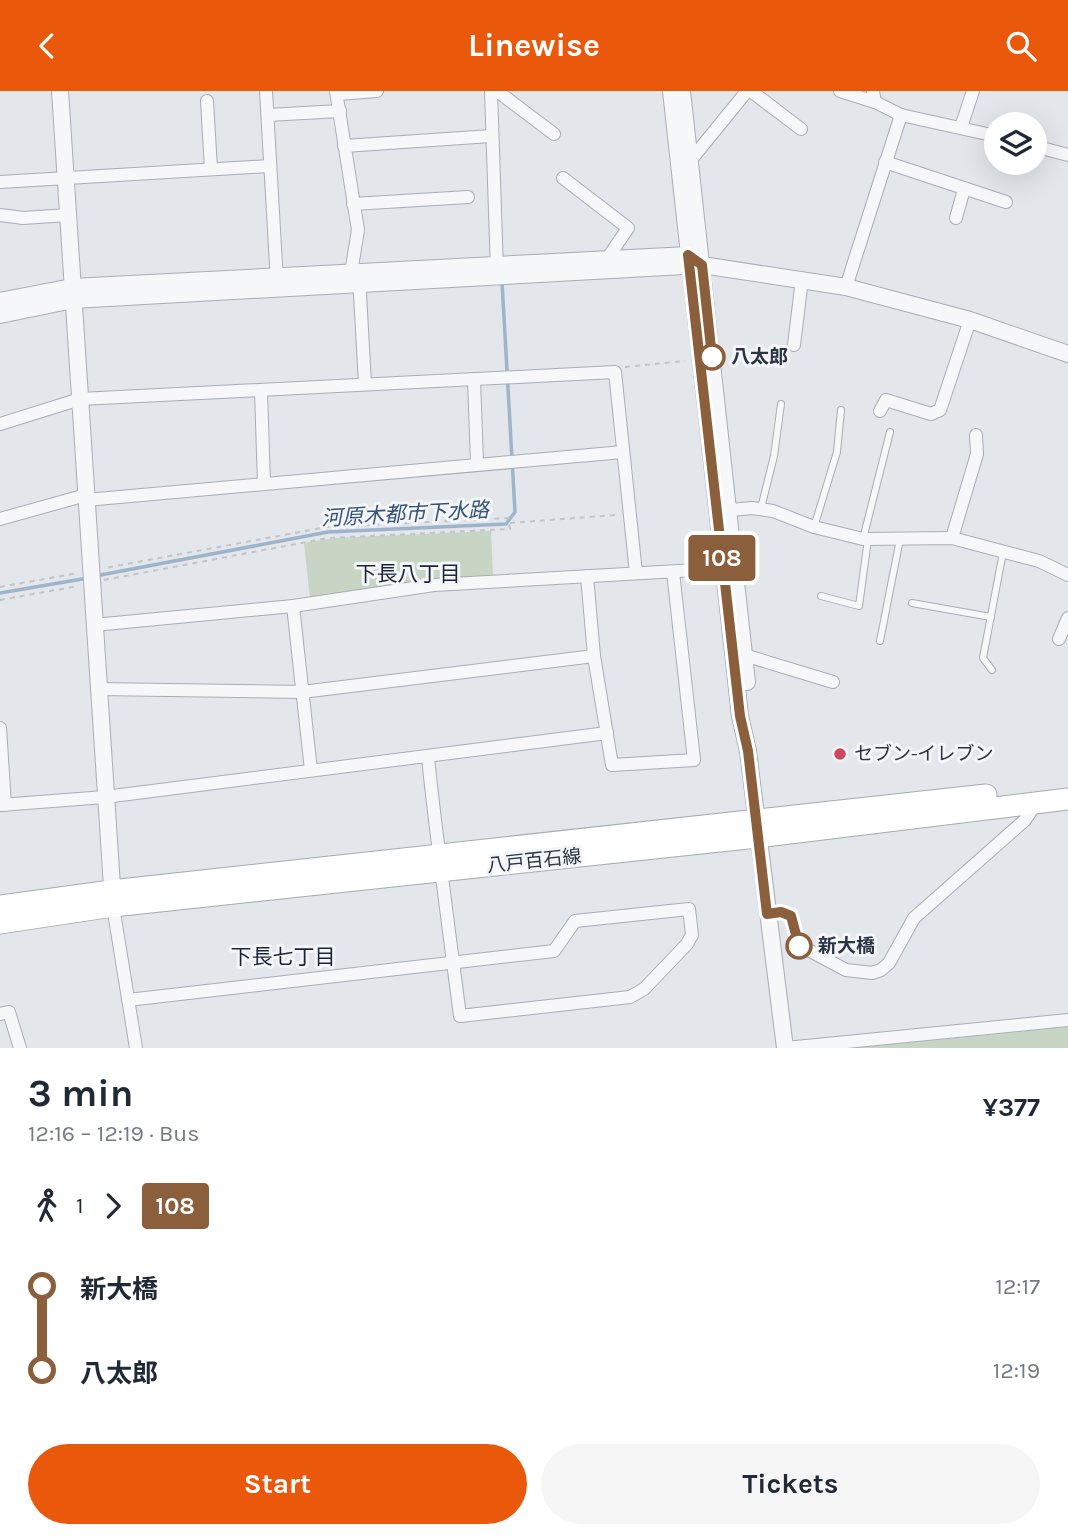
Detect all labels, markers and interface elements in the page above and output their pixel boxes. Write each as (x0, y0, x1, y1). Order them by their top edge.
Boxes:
icon: back (28, 27, 66, 65)
text: Linewise (468, 27, 600, 64)
icon: search (1002, 27, 1040, 65)
map controls (984, 112, 1047, 175)
button: layers (984, 112, 1047, 175)
marker: 八太郎 (699, 344, 725, 370)
place label: 八太郎 (731, 346, 788, 368)
water label: 河原木都市下水路 (320, 498, 492, 530)
line badge: 108 (682, 535, 762, 581)
text: 108 (702, 544, 742, 572)
district label: 下長八丁目 (356, 562, 461, 586)
place label: セブン-イレブン (854, 743, 994, 765)
marker: セブン-イレブン (832, 746, 848, 762)
street label: 八戸百石線 (486, 845, 582, 877)
marker: 新大橋 (786, 933, 812, 959)
place label: 新大橋 (818, 935, 875, 957)
district label: 下長七丁目 (231, 945, 336, 969)
text: 3 min (28, 1071, 133, 1116)
text: ¥377 (983, 1092, 1040, 1123)
text: 12:16 – 12:19 · Bus (28, 1120, 199, 1147)
icon: walk (28, 1187, 66, 1225)
icon: forward (94, 1187, 132, 1225)
text: 1 (76, 1192, 84, 1219)
text: 108 (156, 1192, 195, 1220)
text: 12:17 (995, 1273, 1040, 1300)
text: 新大橋 (80, 1274, 158, 1305)
text: 12:19 (993, 1357, 1040, 1384)
text: 八太郎 (80, 1358, 158, 1389)
button: Start (28, 1444, 527, 1524)
button: Tickets (541, 1444, 1040, 1524)

